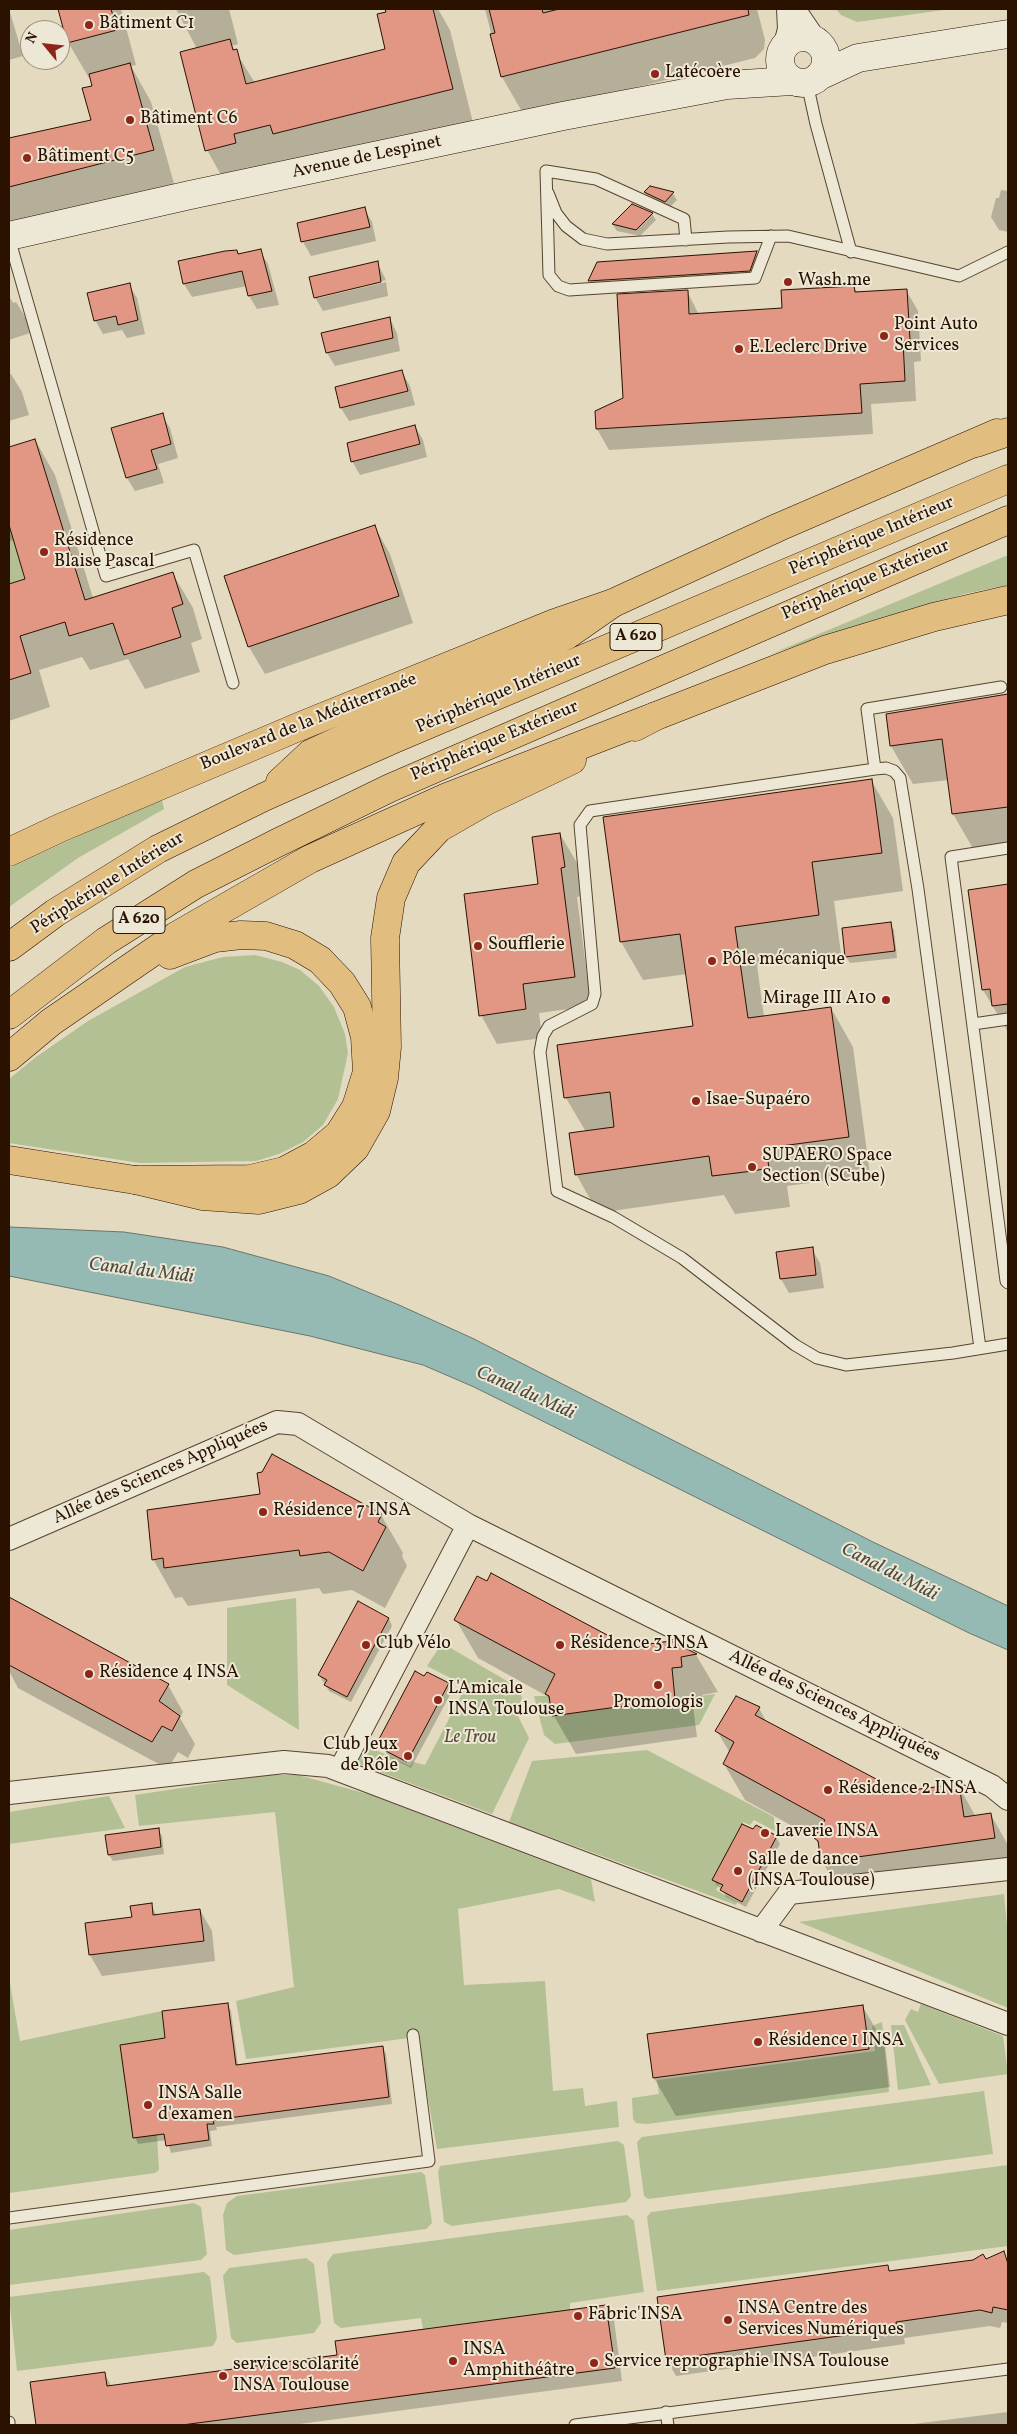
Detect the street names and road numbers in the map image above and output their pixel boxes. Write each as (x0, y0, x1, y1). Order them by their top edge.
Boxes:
street label: Avenue de Lespinet (290, 132, 444, 184)
street label: Périphérique Intérieur (786, 492, 958, 582)
street label: Périphérique Extérieur (779, 536, 953, 626)
road number: A 620 (610, 624, 662, 650)
street label: Périphérique Intérieur (413, 650, 585, 740)
street label: Boulevard de la Méditerranée (198, 670, 420, 776)
street label: Périphérique Extérieur (408, 697, 582, 787)
street label: Périphérique Intérieur (27, 828, 189, 940)
road number: A 620 (113, 906, 165, 934)
street label: Allée des Sciences Appliquées (50, 1416, 272, 1530)
street label: Allée des Sciences Appliquées (725, 1646, 943, 1768)

